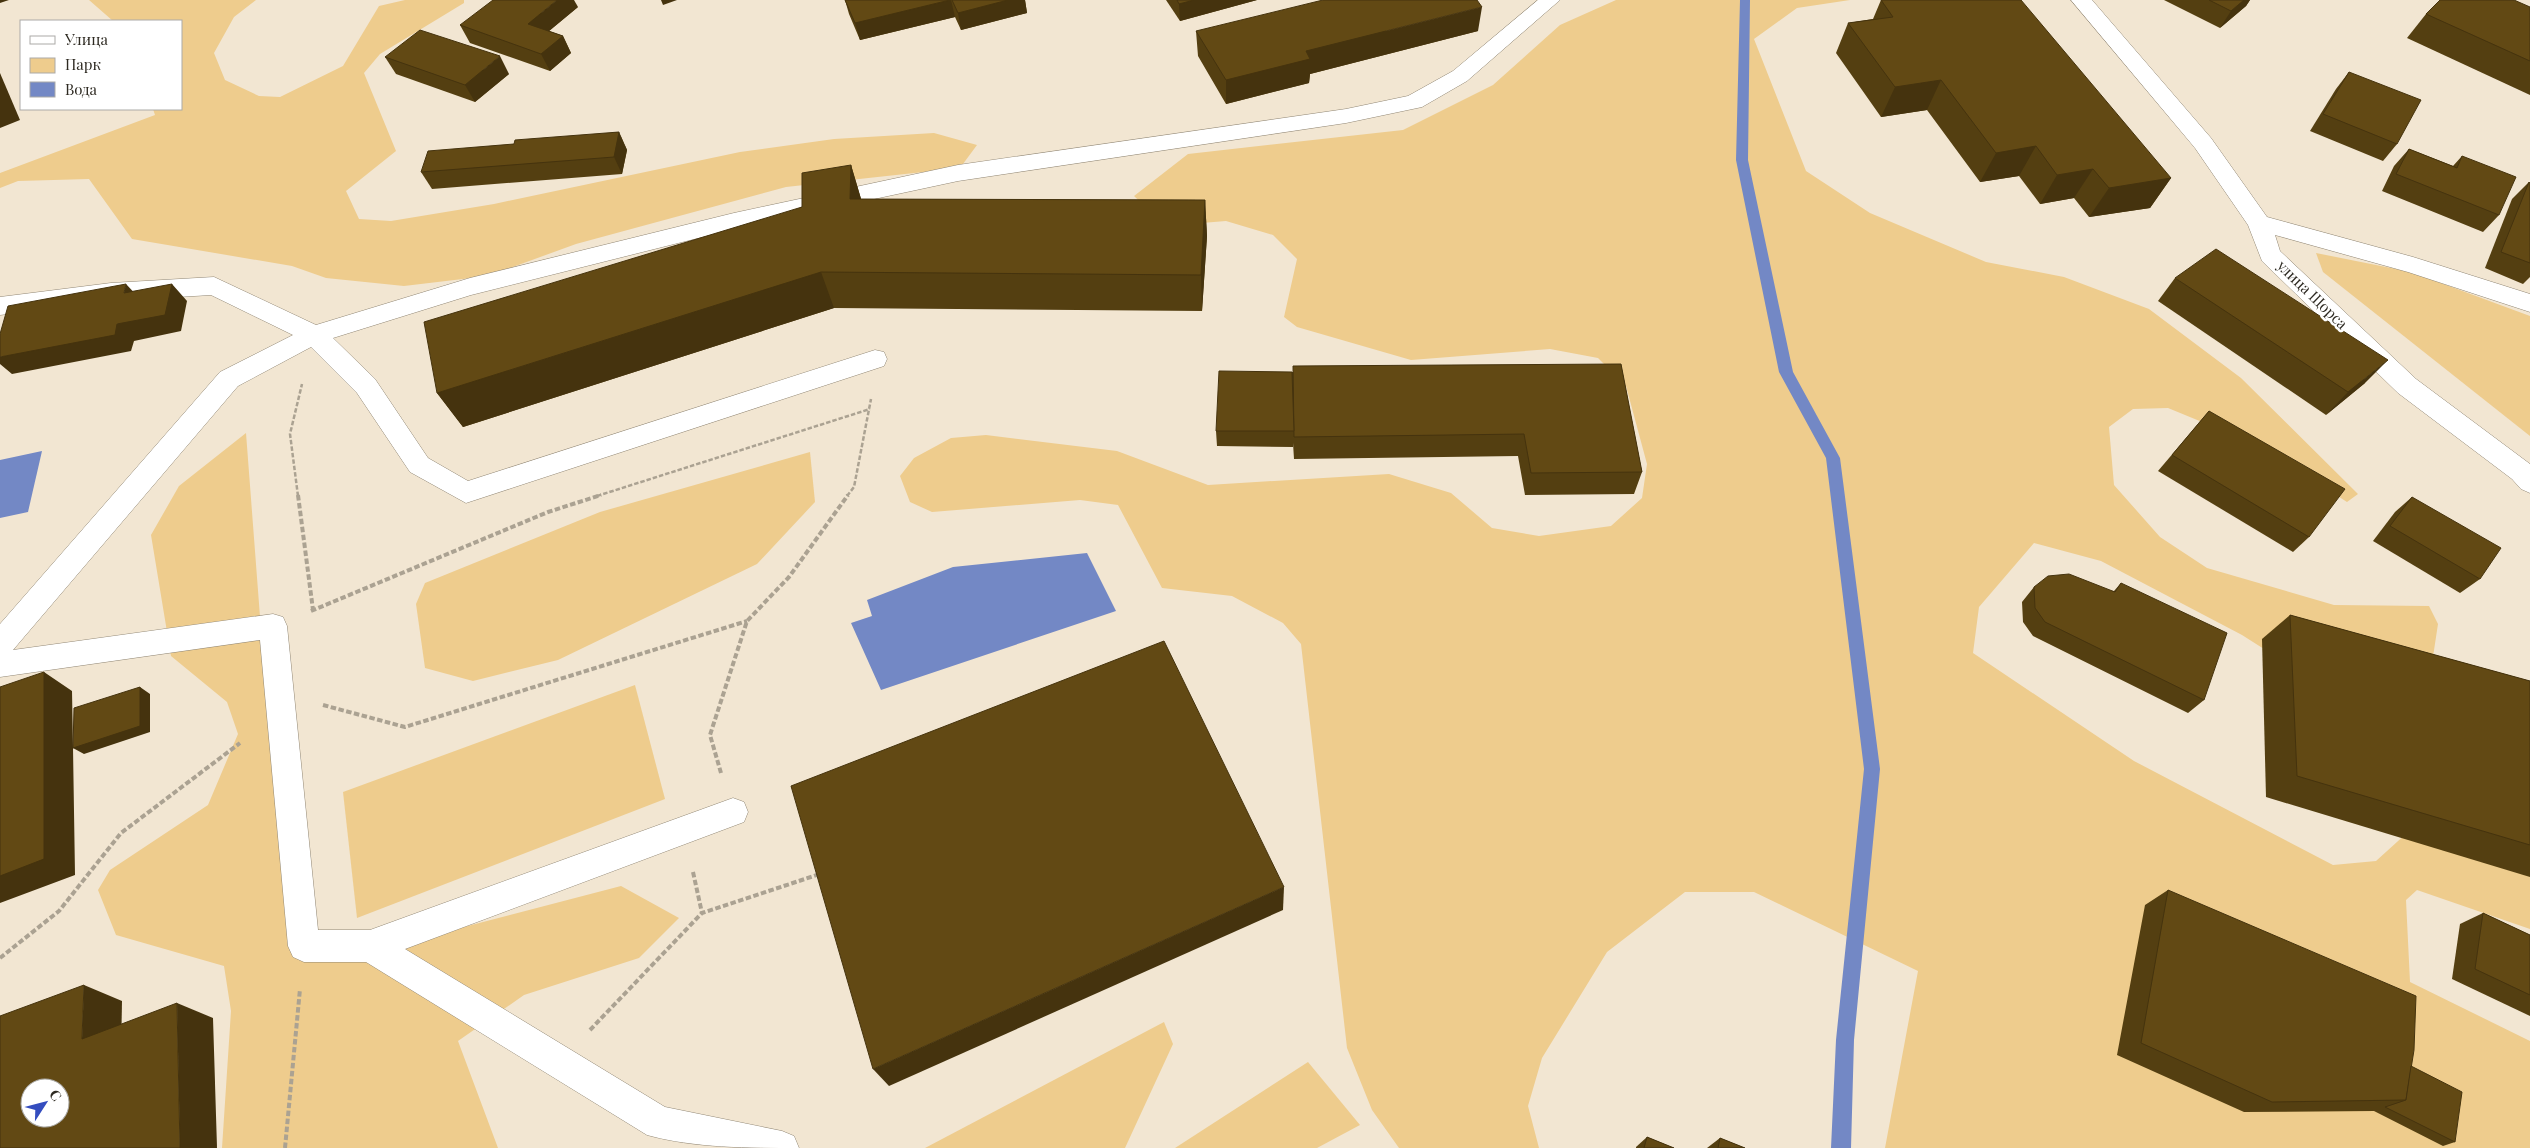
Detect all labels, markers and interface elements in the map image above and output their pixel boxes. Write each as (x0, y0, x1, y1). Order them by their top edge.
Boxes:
legend (20, 20, 182, 110)
text: Улица (64, 29, 108, 49)
text: Парк (65, 54, 101, 74)
text: Вода (65, 79, 98, 99)
street label: улица Щорса (2272, 255, 2353, 333)
north arrow (20, 1078, 70, 1128)
text: С (45, 1085, 67, 1105)

